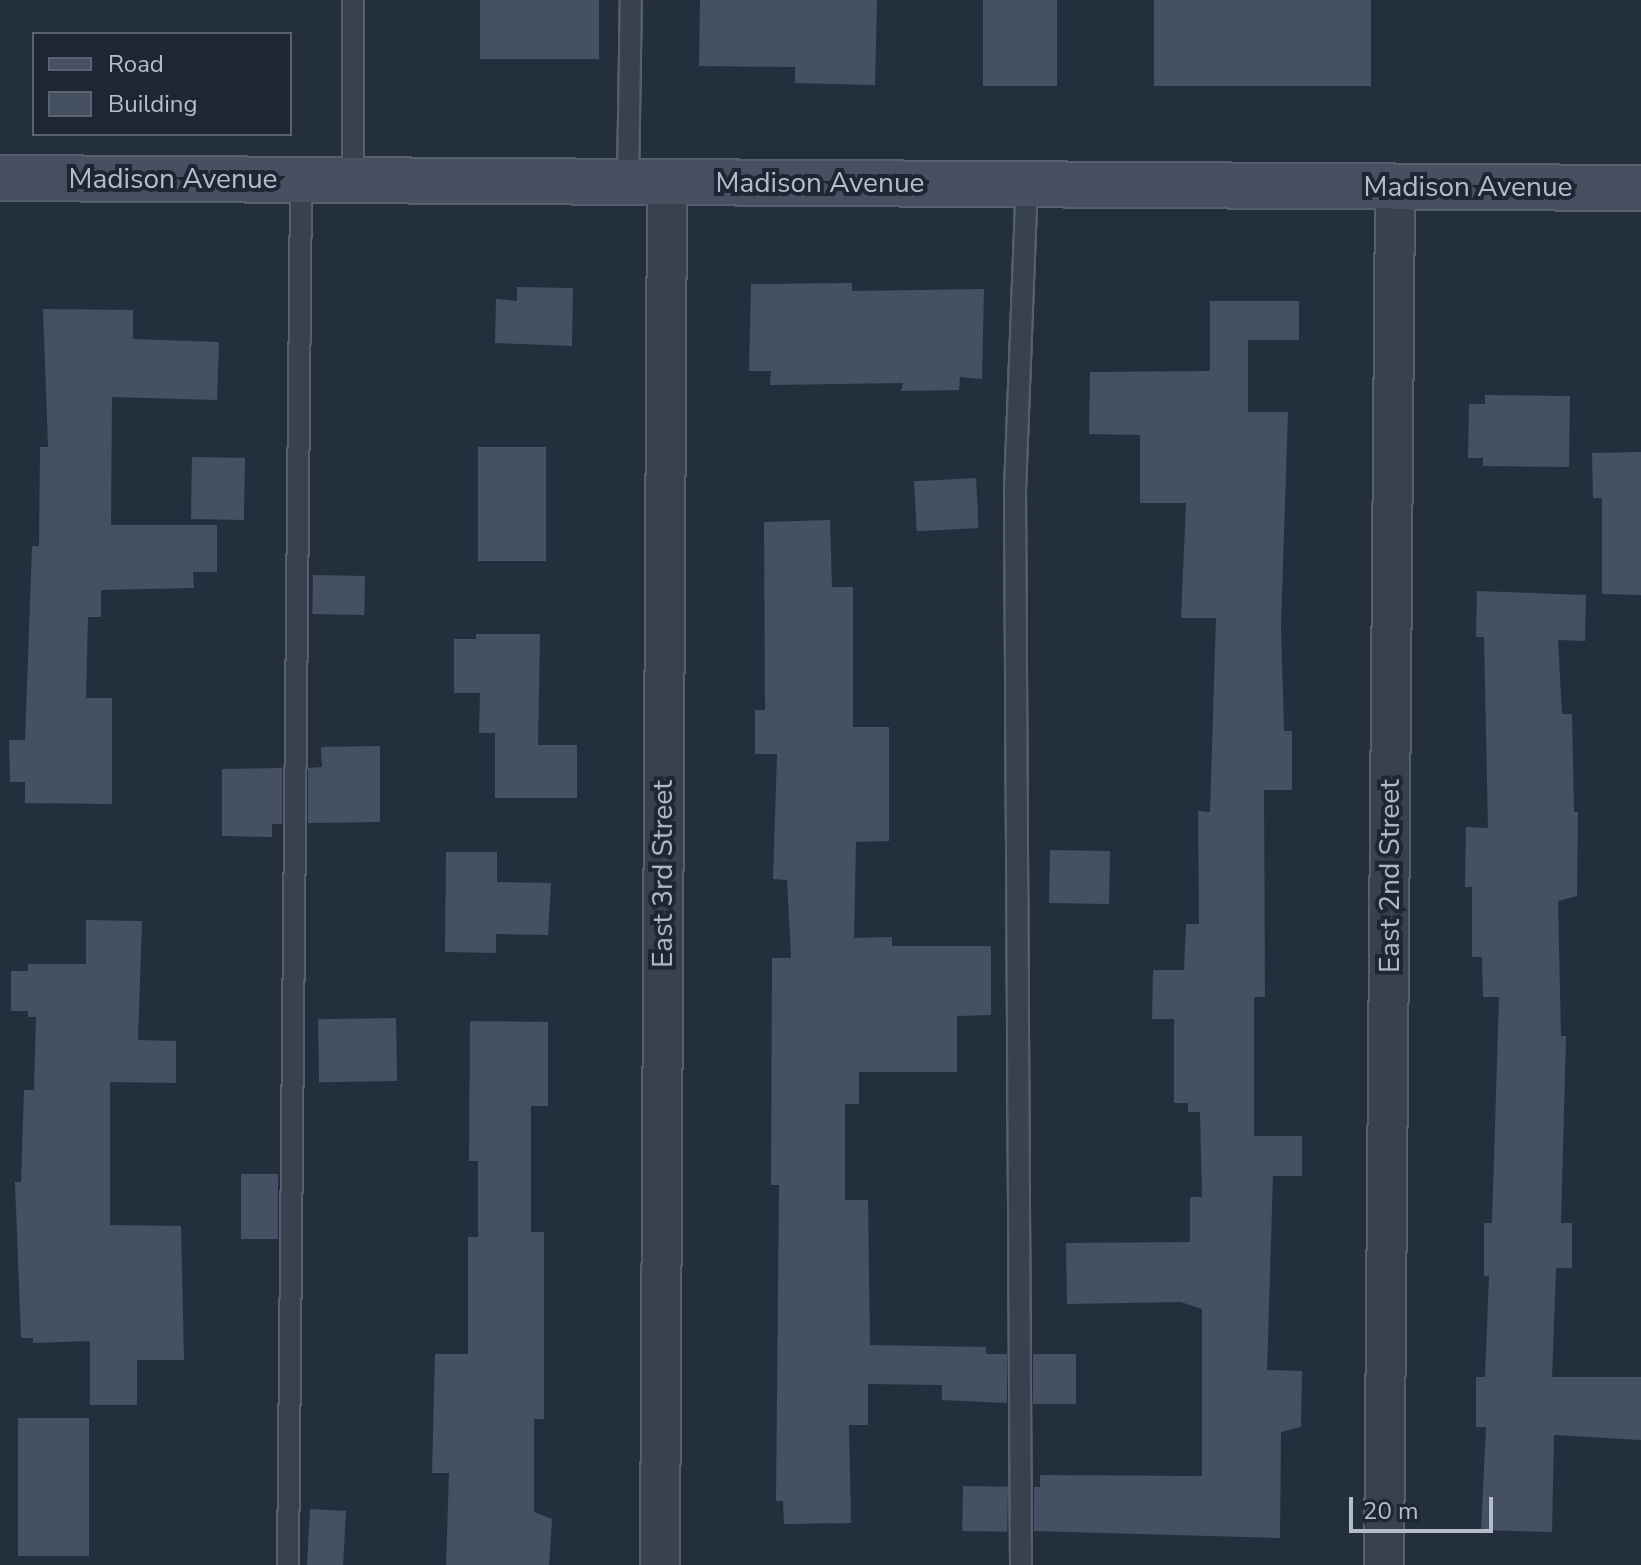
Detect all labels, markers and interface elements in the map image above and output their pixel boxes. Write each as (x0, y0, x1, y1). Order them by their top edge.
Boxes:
legend (32, 32, 292, 136)
text: Road (108, 48, 164, 80)
text: Building (108, 88, 198, 120)
street label: Madison Avenue (68, 162, 278, 196)
street label: Madison Avenue (715, 166, 925, 200)
street label: Madison Avenue (1363, 170, 1573, 204)
street label: East 2nd Street (1373, 779, 1407, 973)
street label: East 3rd Street (646, 780, 680, 968)
scale bar (1353, 1481, 1497, 1531)
text: 20 m (1363, 1495, 1419, 1527)

